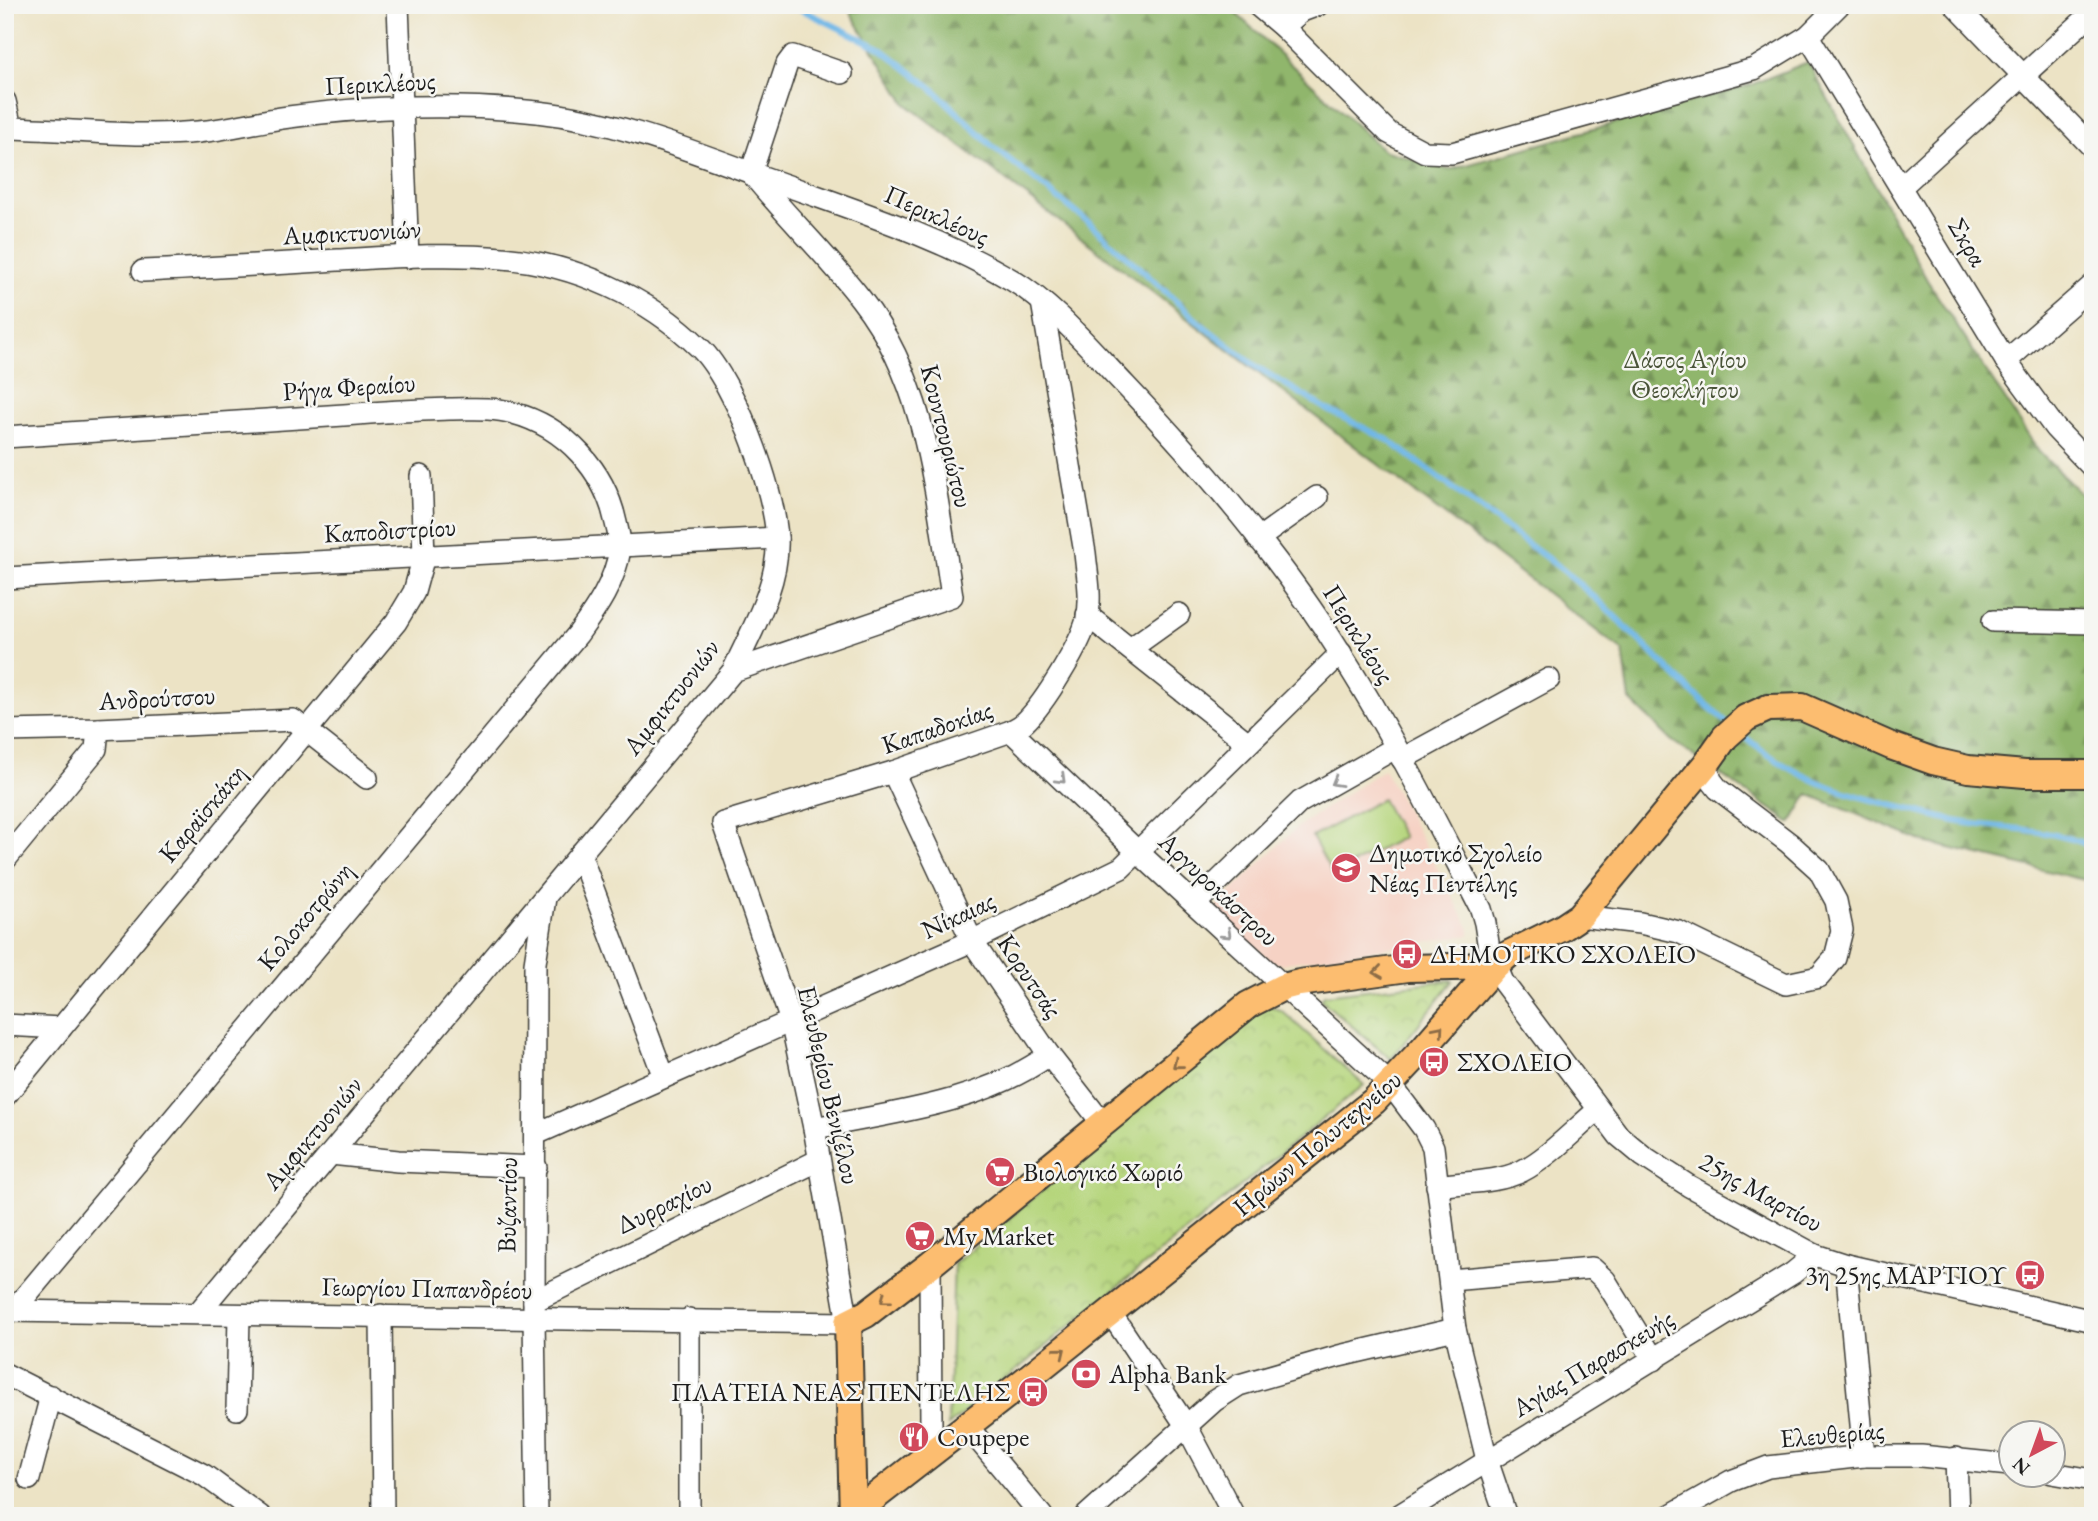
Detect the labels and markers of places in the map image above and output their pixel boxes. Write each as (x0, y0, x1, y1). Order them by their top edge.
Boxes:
place label: Δημοτικό Σχολείο Νέας Πεντέλης (1369, 836, 1542, 900)
school or university icon: Δημοτικό Σχολείο Νέας Πεντέλης (1329, 851, 1363, 885)
bus stop icon: ΔΗΜΟΤΙΚΟ ΣΧΟΛΕΙΟ (1390, 937, 1424, 971)
place label: ΔΗΜΟΤΙΚΟ ΣΧΟΛΕΙΟ (1430, 937, 1696, 971)
bus stop icon: ΣΧΟΛΕΙΟ (1417, 1045, 1451, 1079)
place label: ΣΧΟΛΕΙΟ (1457, 1045, 1572, 1079)
supermarket icon: Βιολογικό Χωριό (983, 1155, 1017, 1189)
place label: Βιολογικό Χωριό (1023, 1155, 1183, 1189)
supermarket icon: My Market (903, 1219, 937, 1253)
place label: My Market (943, 1219, 1054, 1253)
place label: 3η 25ης ΜΑΡΤΙΟΥ (1805, 1258, 2007, 1292)
bus stop icon: 3η 25ης ΜΑΡΤΙΟΥ (2013, 1258, 2047, 1292)
bank icon: Alpha Bank (1069, 1357, 1103, 1391)
place label: Alpha Bank (1108, 1357, 1228, 1391)
place label: ΠΛΑΤΕΙΑ ΝΕΑΣ ΠΕΝΤΕΛΗΣ (671, 1375, 1010, 1409)
bus stop icon: ΠΛΑΤΕΙΑ ΝΕΑΣ ΠΕΝΤΕΛΗΣ (1016, 1375, 1050, 1409)
restaurant icon: Coupepe (897, 1420, 931, 1454)
place label: Coupepe (937, 1420, 1029, 1454)

